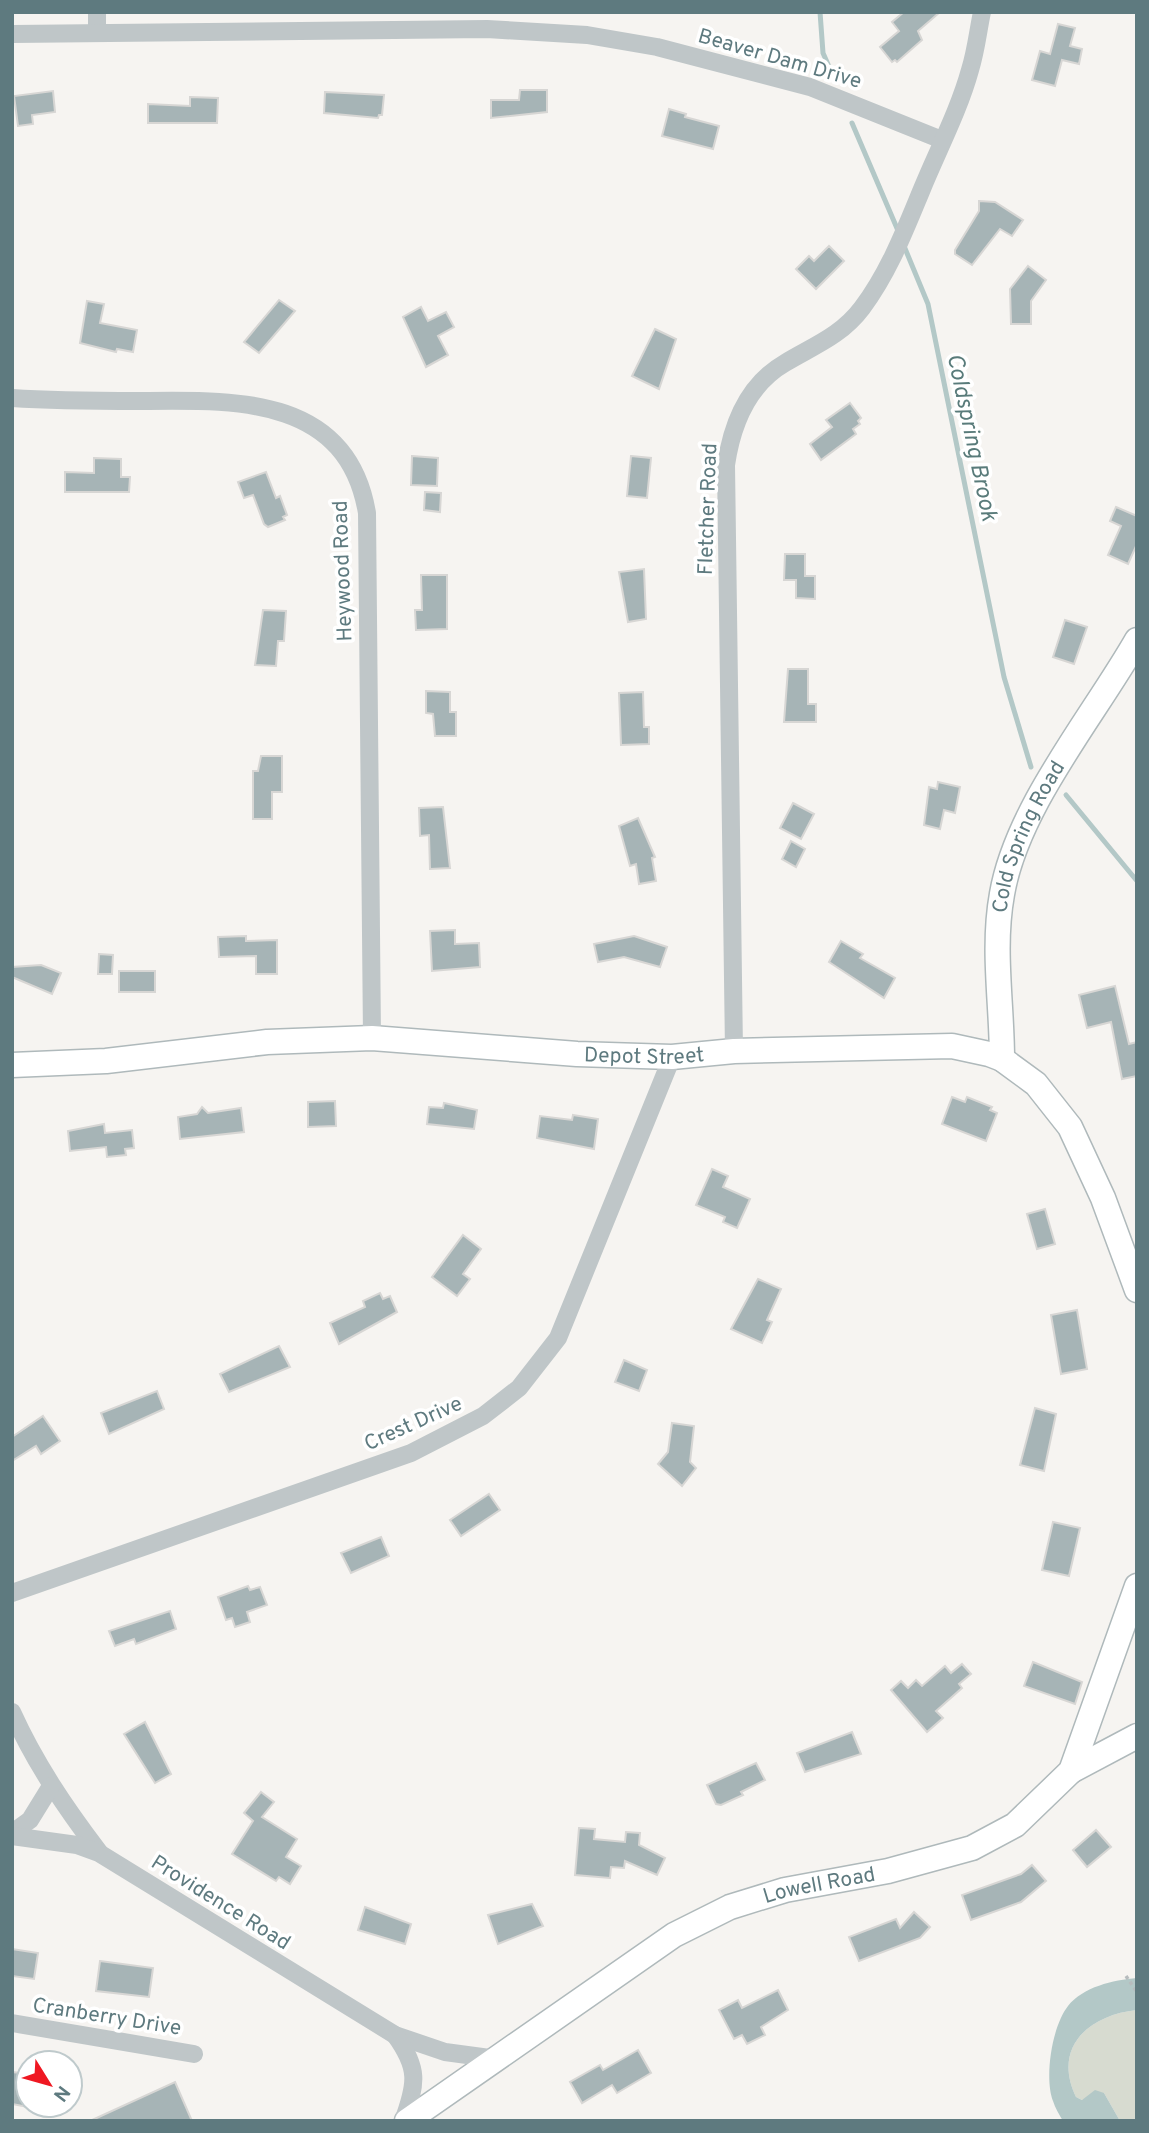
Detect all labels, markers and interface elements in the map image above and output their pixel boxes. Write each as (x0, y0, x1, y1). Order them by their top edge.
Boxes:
street label: Beaver Dam Drive (695, 23, 865, 96)
water label: Coldspring Brook (939, 351, 1003, 524)
street label: Fletcher Road (693, 443, 724, 575)
street label: Heywood Road (328, 500, 359, 642)
street label: Cold Spring Road (987, 756, 1072, 915)
street label: Depot Street (584, 1042, 705, 1072)
street label: Crest Drive (360, 1391, 467, 1458)
street label: Providence Road (145, 1850, 295, 1957)
street label: Lowell Road (760, 1862, 878, 1911)
street label: Cranberry Drive (30, 1992, 183, 2043)
north arrow (14, 2049, 84, 2119)
text: N (47, 2080, 75, 2106)

